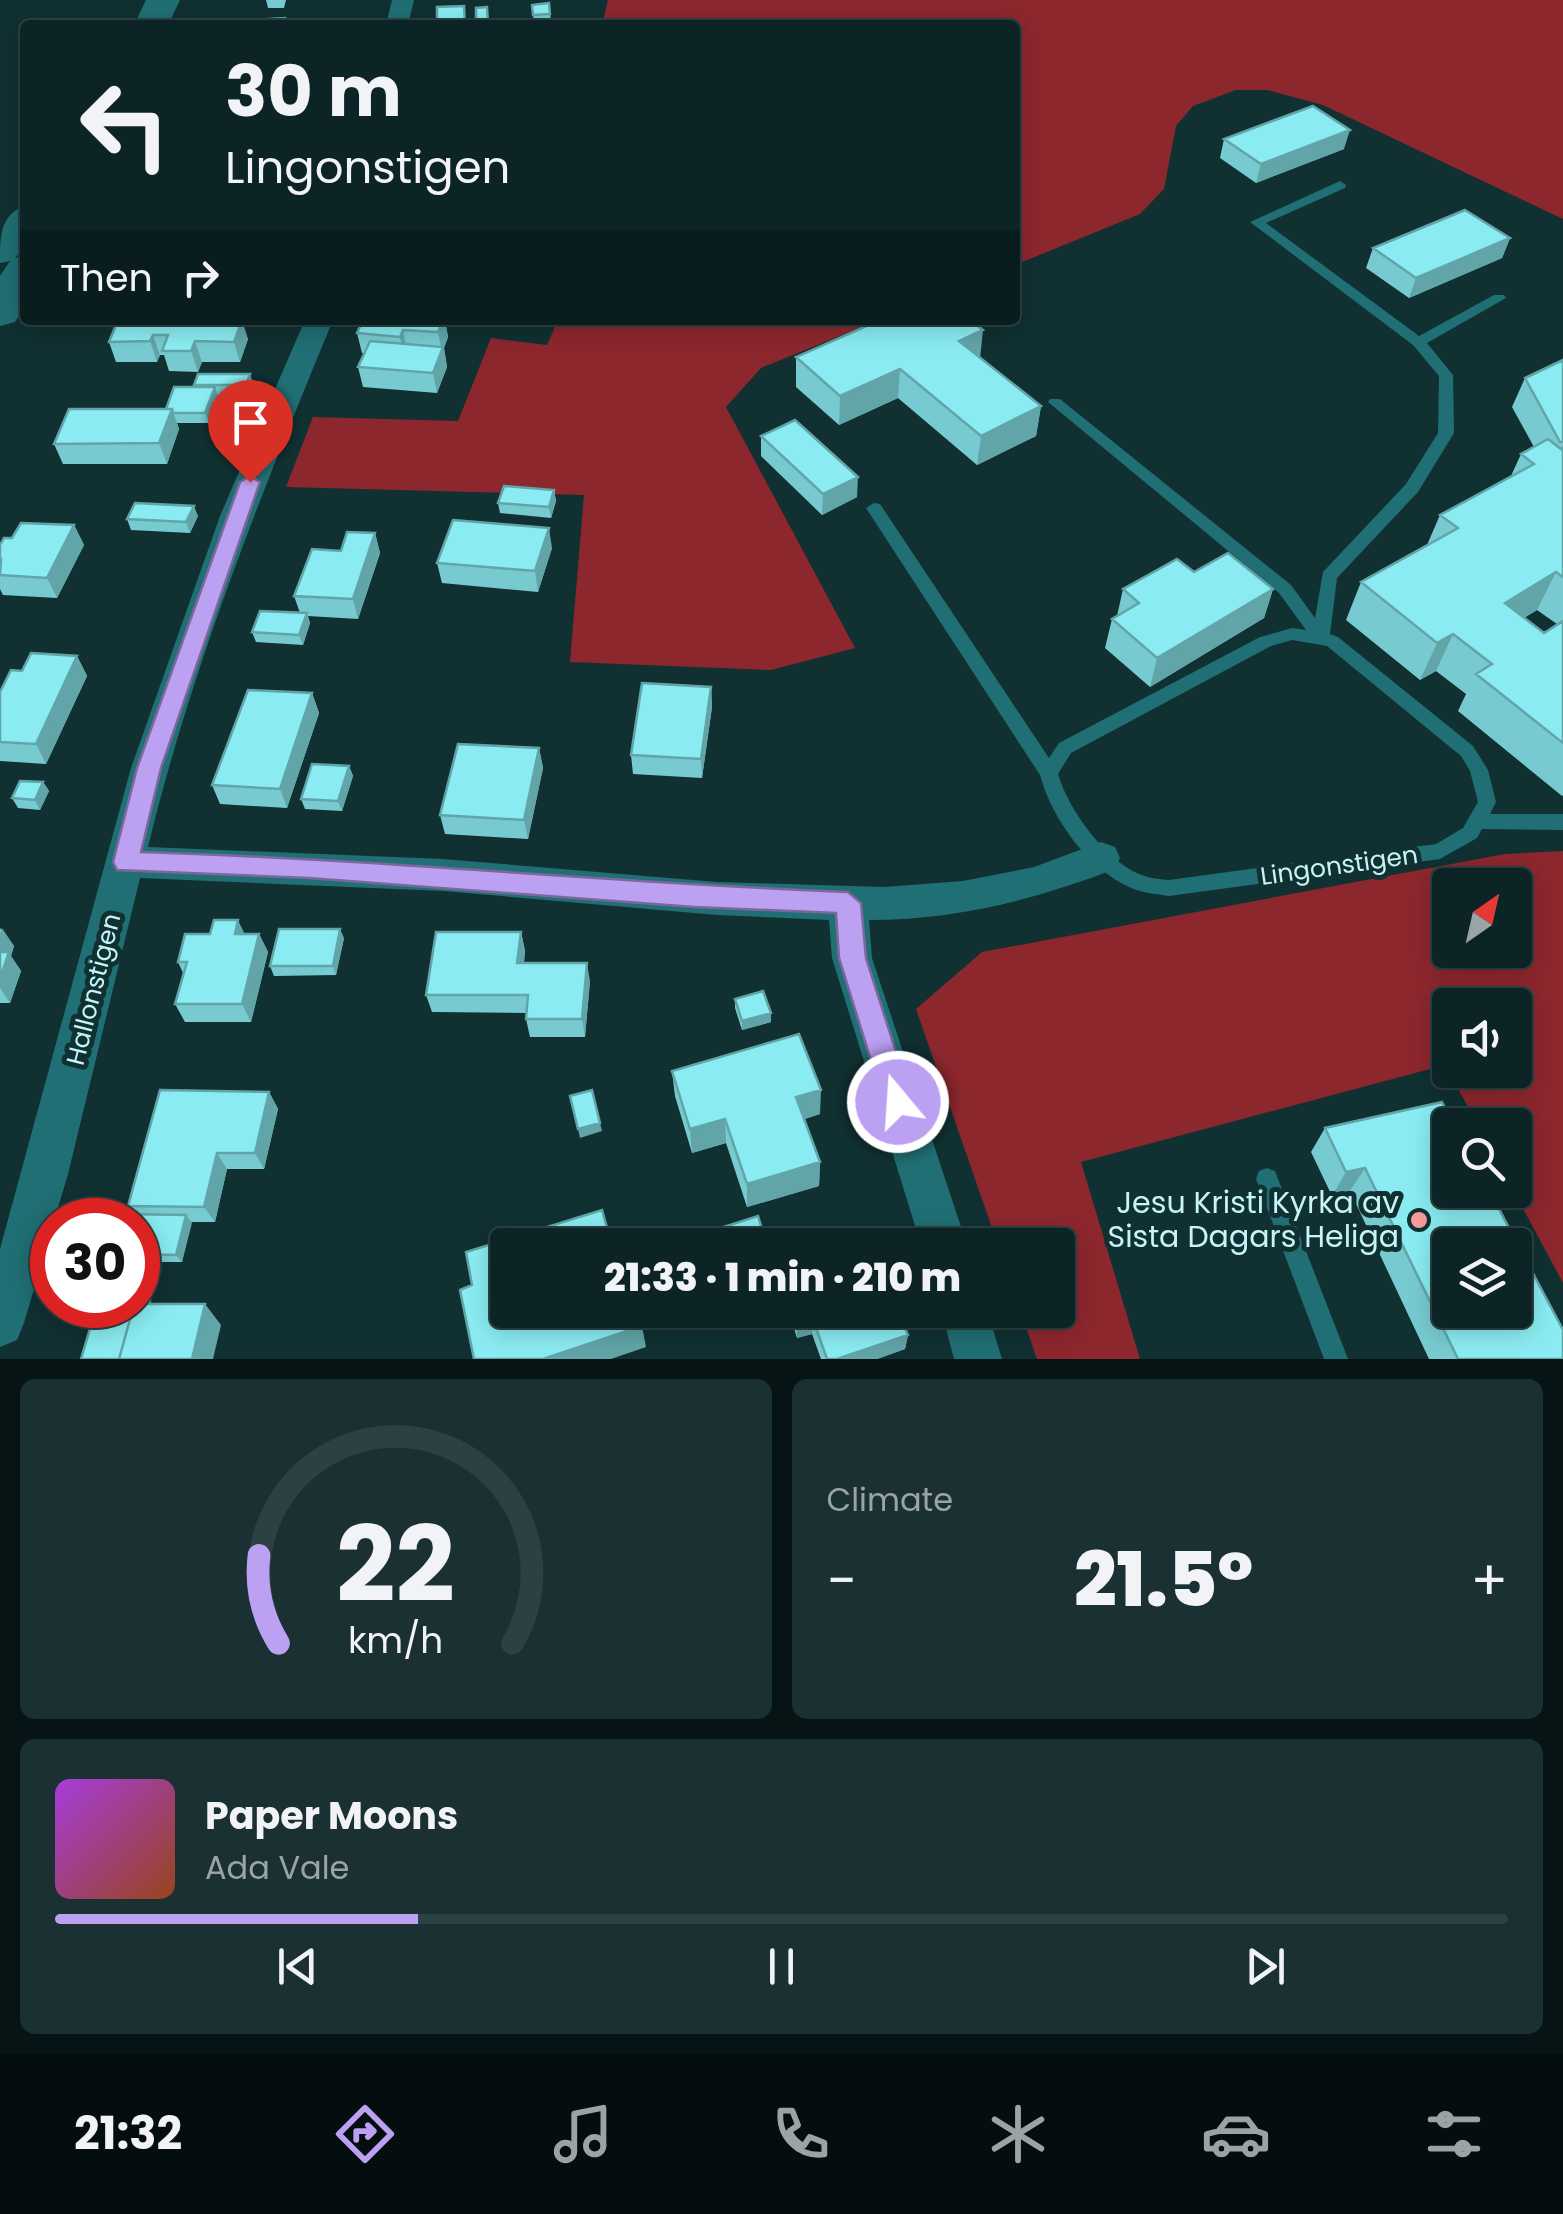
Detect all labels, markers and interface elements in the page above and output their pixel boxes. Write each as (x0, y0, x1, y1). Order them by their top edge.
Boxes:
text: 30 m (225, 42, 402, 141)
icon: left (60, 60, 190, 190)
text: Lingonstigen (225, 136, 510, 199)
icon: right (173, 250, 228, 305)
text: Then (60, 251, 153, 304)
pin (208, 380, 293, 483)
icon: arrive (223, 395, 278, 450)
street label: Lingonstigen (1258, 837, 1420, 894)
north arrow (1432, 868, 1532, 968)
map controls (1432, 868, 1532, 1328)
street label: Hallonstigen (58, 910, 129, 1069)
button: sound (1432, 988, 1532, 1088)
position arrow (846, 1050, 950, 1154)
button: search (1432, 1108, 1532, 1208)
place label: Jesu Kristi Kyrka av Sista Dagars Heliga (1108, 1181, 1399, 1258)
speed limit sign: 30 (30, 1198, 160, 1328)
marker: Jesu Kristi Kyrka av Sista Dagars Heliga (1408, 1209, 1430, 1231)
button: layers (1432, 1228, 1532, 1328)
text: 21:33 · 1 min · 210 m (604, 1251, 961, 1304)
text: Climate (827, 1477, 953, 1522)
text: 22 (336, 1492, 455, 1637)
text: 21.5° (1074, 1527, 1253, 1632)
text: − (827, 1542, 857, 1619)
text: + (1470, 1542, 1508, 1619)
text: km/h (348, 1615, 443, 1666)
text: Paper Moons (205, 1789, 458, 1842)
text: Ada Vale (205, 1845, 349, 1890)
icon: previous (270, 1939, 325, 1994)
icon: pause (754, 1939, 809, 1994)
icon: next (1238, 1939, 1293, 1994)
icon: directions (330, 2099, 400, 2169)
icon: music (548, 2099, 618, 2169)
icon: phone (766, 2099, 836, 2169)
icon: climate (983, 2099, 1053, 2169)
icon: car (1201, 2099, 1271, 2169)
icon: filters (1419, 2099, 1489, 2169)
text: 21:32 (74, 2102, 182, 2165)

